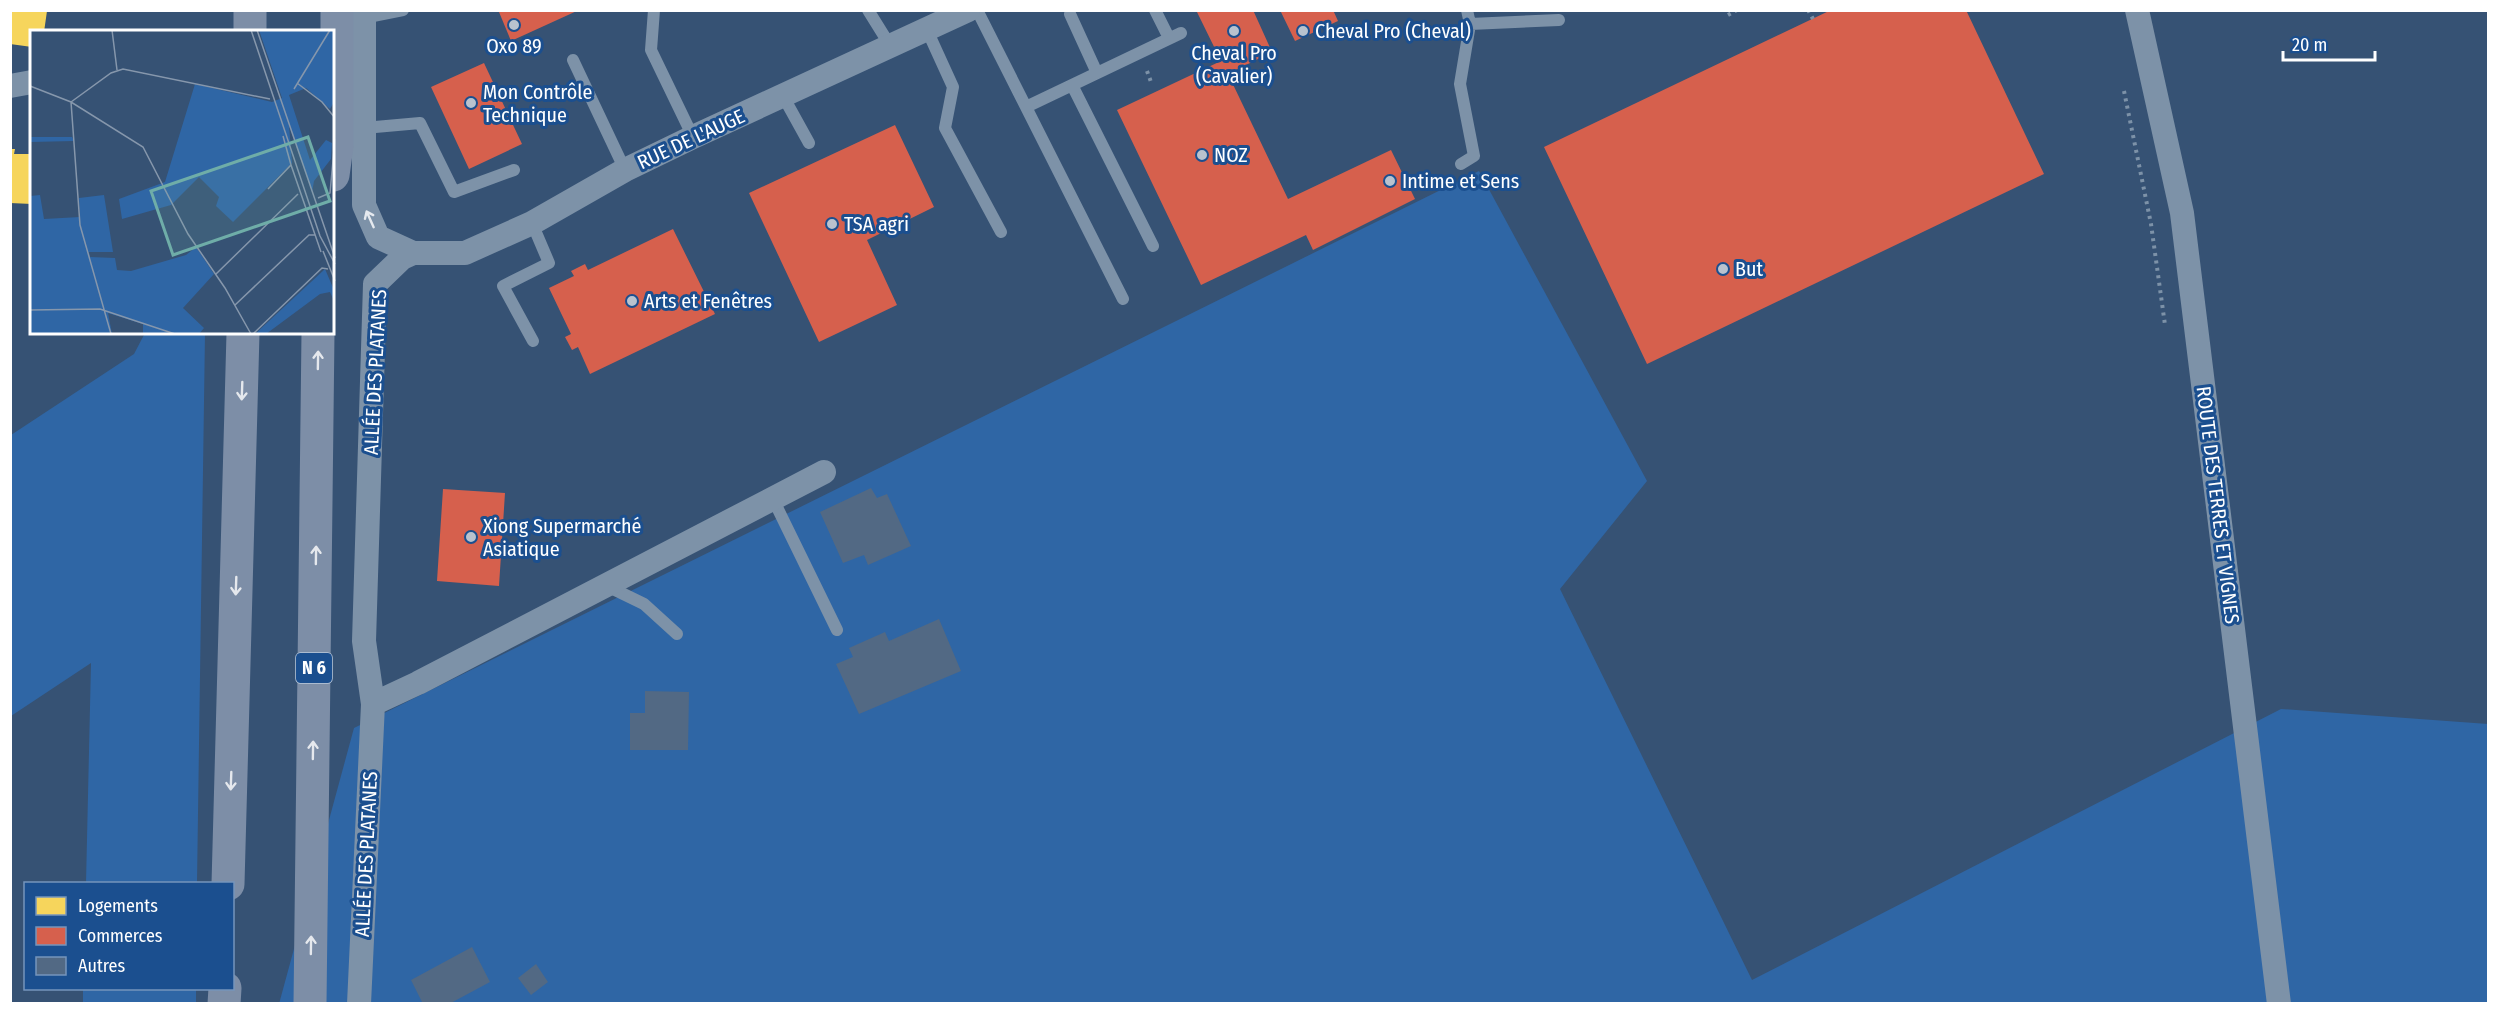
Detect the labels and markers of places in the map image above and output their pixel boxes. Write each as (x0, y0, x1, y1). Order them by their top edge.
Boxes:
marker: Oxo 89 (507, 18, 521, 32)
place label: Cheval Pro (Cheval) (1315, 19, 1471, 43)
marker: Cheval Pro (Cavalier) (1227, 24, 1241, 38)
marker: Cheval Pro (Cheval) (1296, 24, 1310, 38)
place label: Oxo 89 (486, 34, 542, 58)
place label: Cheval Pro (Cavalier) (1191, 41, 1277, 88)
place label: Mon Contrôle Technique (483, 80, 592, 127)
marker: Mon Contrôle Technique (464, 96, 478, 110)
place label: NOZ (1214, 143, 1248, 167)
marker: NOZ (1195, 148, 1209, 162)
place label: Intime et Sens (1402, 169, 1519, 193)
marker: Intime et Sens (1383, 174, 1397, 188)
place label: TSA agri (844, 212, 909, 236)
marker: TSA agri (825, 217, 839, 231)
place label: But (1735, 257, 1763, 281)
marker: But (1716, 262, 1730, 276)
place label: Arts et Fenêtres (644, 289, 772, 313)
marker: Arts et Fenêtres (625, 294, 639, 308)
place label: Xiong Supermarché Asiatique (483, 514, 641, 561)
marker: Xiong Supermarché Asiatique (464, 530, 478, 544)

